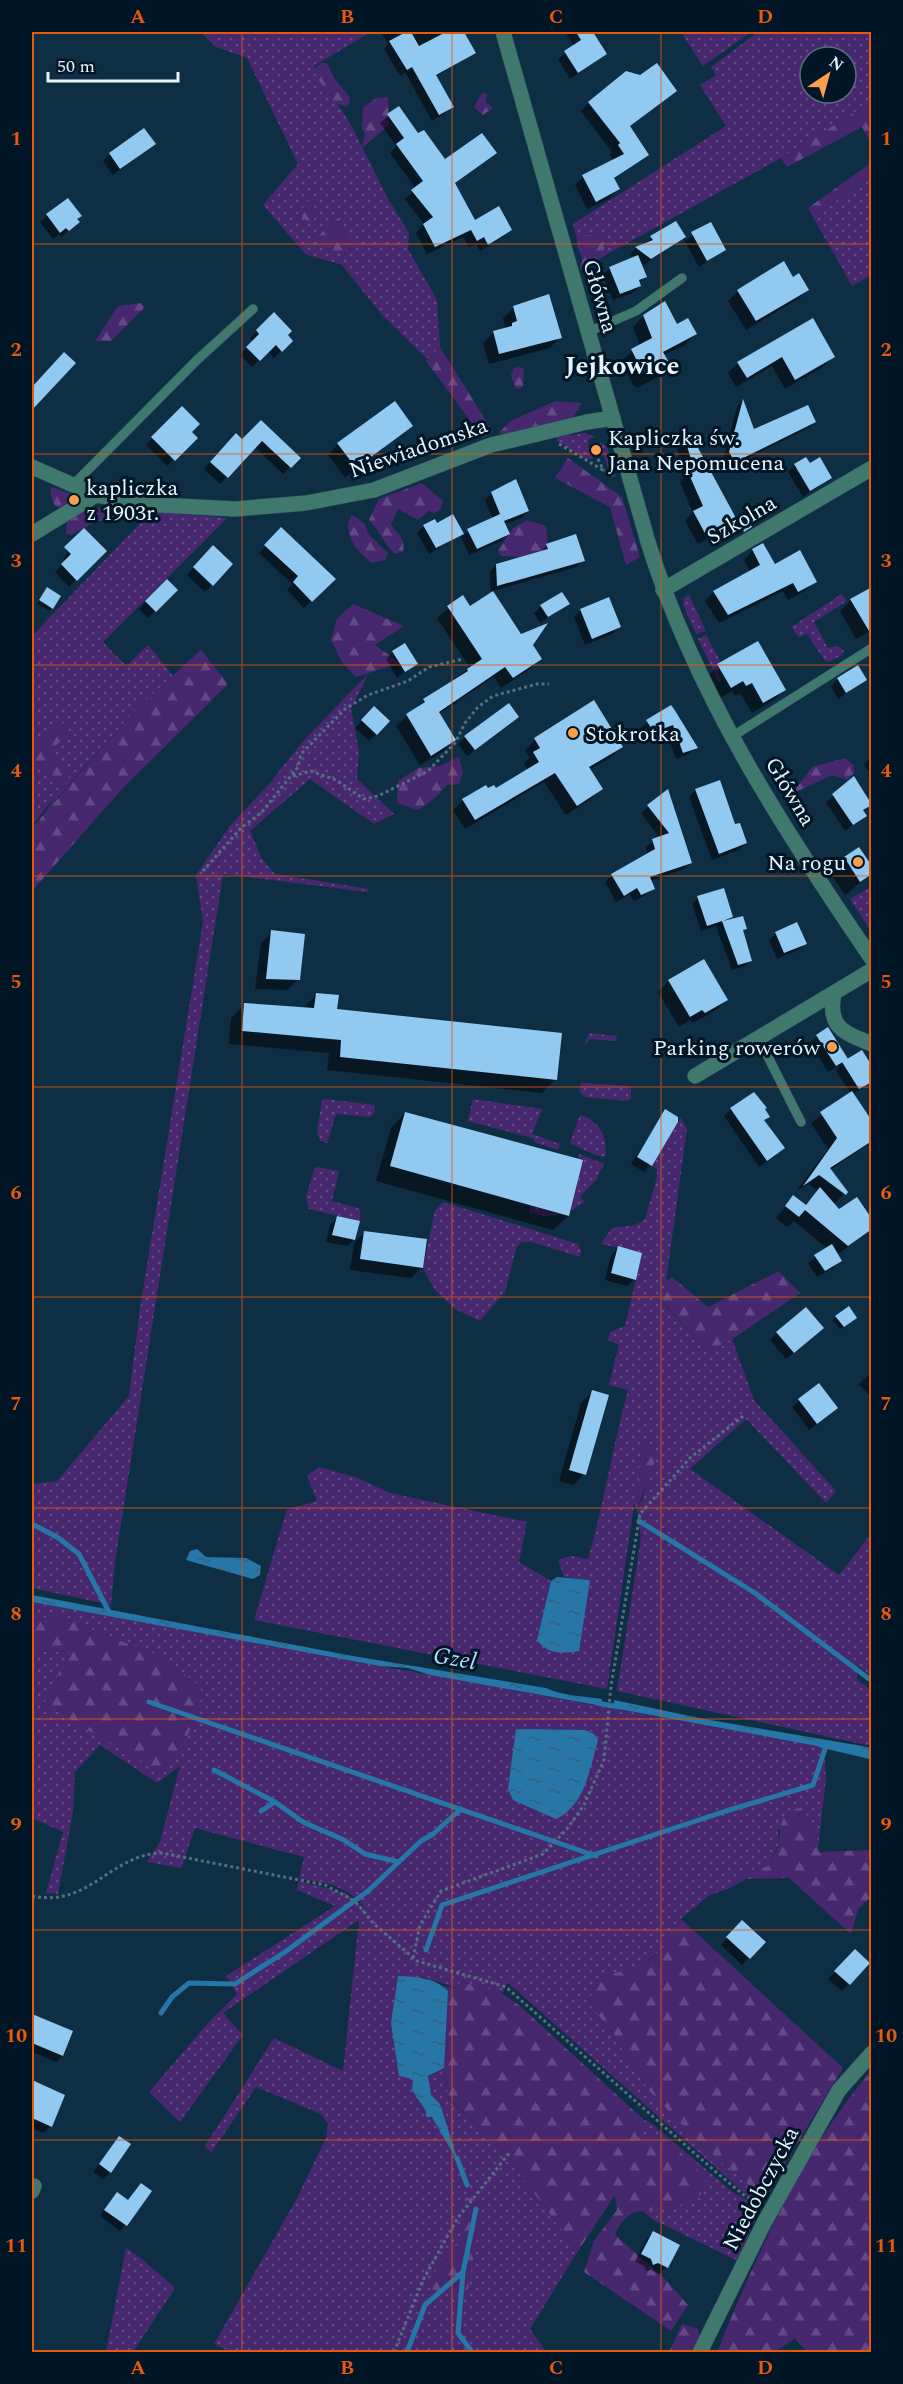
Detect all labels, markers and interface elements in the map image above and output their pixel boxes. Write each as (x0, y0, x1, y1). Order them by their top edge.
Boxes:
text: A (130, 2, 146, 32)
text: B (340, 2, 354, 32)
text: C (549, 2, 563, 32)
text: D (757, 2, 773, 32)
scale bar (48, 45, 178, 83)
north arrow (798, 45, 858, 105)
text: N (824, 50, 849, 77)
text: 50 m (57, 53, 95, 80)
text: 1 (10, 124, 22, 154)
text: 1 (880, 124, 892, 154)
street label: Główna (573, 256, 626, 337)
text: 2 (10, 335, 22, 365)
text: 2 (880, 335, 892, 365)
district label: Jejkowice (565, 346, 679, 386)
street label: Niewiadomska (345, 409, 492, 488)
place label: Kapliczka św. Jana Nepomucena (608, 422, 784, 480)
marker: Kapliczka św. Jana Nepomucena (589, 443, 603, 457)
place label: kapliczka z 1903r. (86, 472, 178, 530)
street label: Szkolna (701, 487, 783, 554)
marker: kapliczka z 1903r. (67, 493, 81, 507)
text: 3 (10, 546, 22, 576)
text: 3 (880, 546, 892, 576)
place label: Stokrotka (585, 718, 680, 751)
marker: Stokrotka (566, 726, 580, 740)
street label: Główna (756, 751, 823, 833)
text: 4 (10, 756, 22, 786)
text: 4 (880, 756, 892, 786)
place label: Na rogu (767, 847, 846, 880)
marker: Na rogu (851, 855, 865, 869)
text: 5 (10, 967, 22, 997)
text: 5 (880, 967, 892, 997)
place label: Parking rowerów (653, 1032, 821, 1065)
marker: Parking rowerów (825, 1040, 839, 1054)
text: 6 (10, 1178, 22, 1208)
text: 6 (880, 1178, 892, 1208)
text: 7 (10, 1389, 22, 1419)
text: 7 (880, 1389, 892, 1419)
text: 8 (10, 1599, 22, 1629)
text: 8 (880, 1599, 892, 1629)
water label: Gzel (430, 1638, 479, 1680)
text: 9 (10, 1810, 22, 1840)
text: 9 (880, 1810, 892, 1840)
text: 10 (5, 2021, 27, 2051)
text: 10 (875, 2021, 897, 2051)
street label: Niedobczycka (715, 2120, 808, 2257)
text: 11 (5, 2231, 27, 2261)
text: 11 (875, 2231, 897, 2261)
text: A (130, 2353, 146, 2383)
text: B (340, 2353, 354, 2383)
text: C (549, 2353, 563, 2383)
text: D (757, 2353, 773, 2383)

